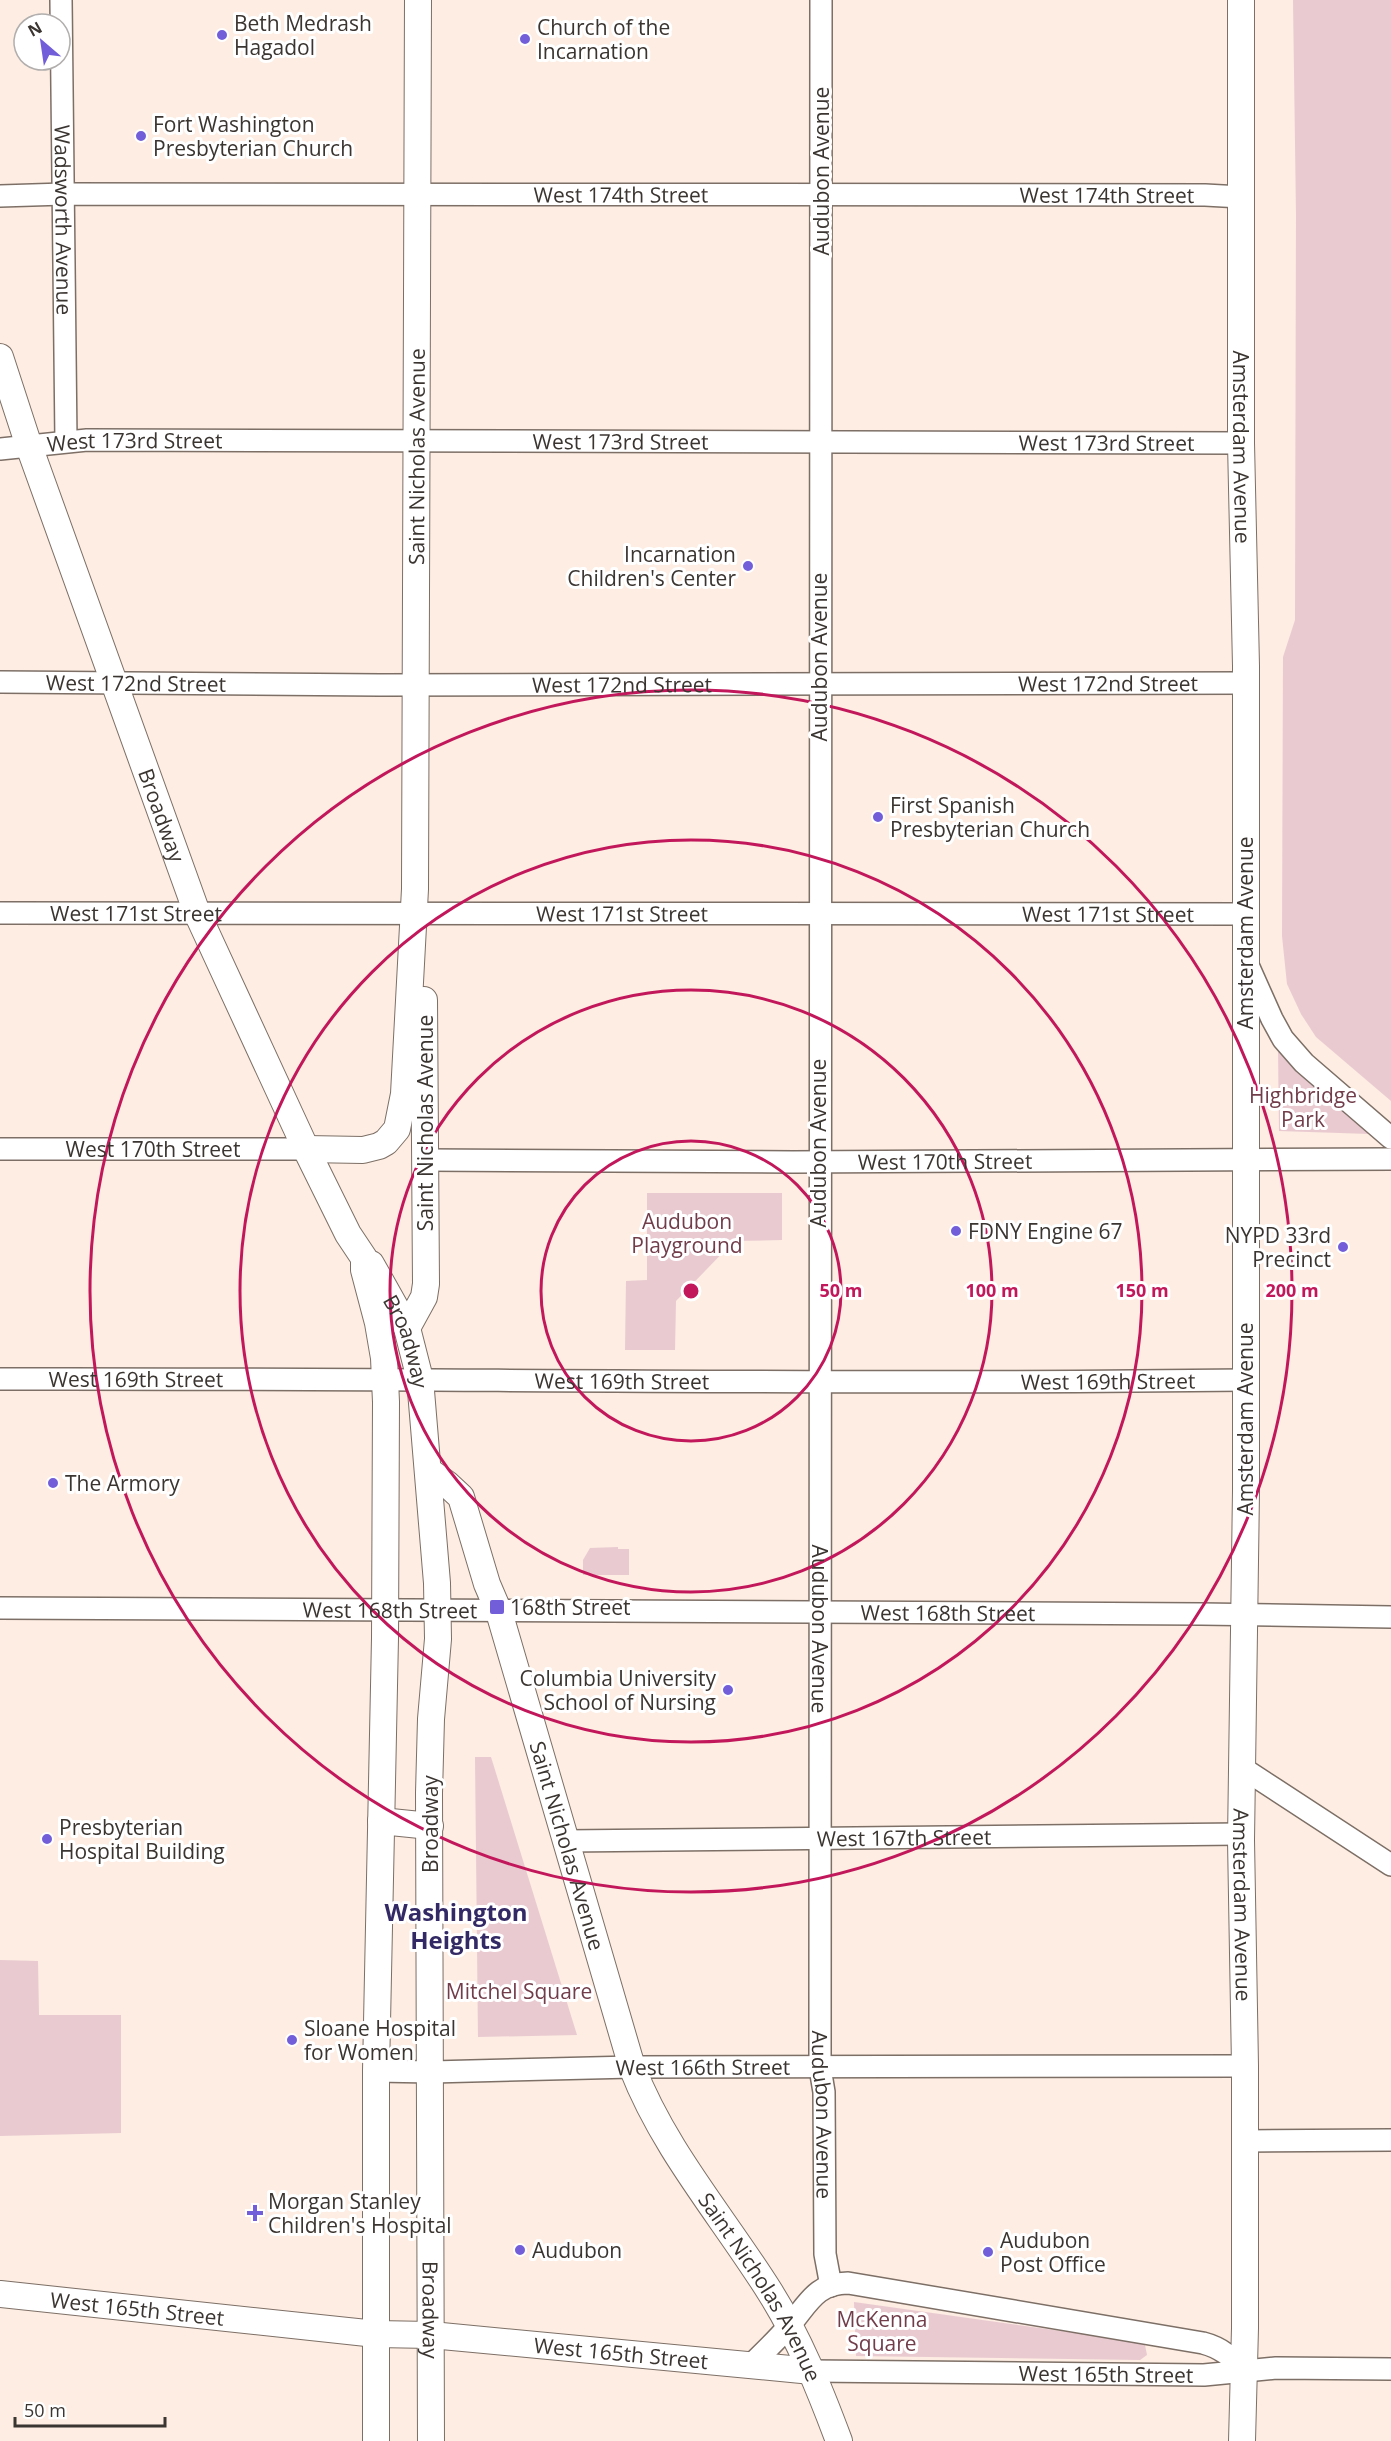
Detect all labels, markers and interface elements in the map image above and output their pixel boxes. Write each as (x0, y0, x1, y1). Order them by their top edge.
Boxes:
place label: Beth Medrash Hagadol (234, 9, 372, 61)
north arrow (12, 12, 72, 72)
place label: Church of the Incarnation (537, 13, 670, 65)
text: N (24, 16, 46, 42)
marker: Beth Medrash Hagadol (215, 28, 229, 42)
marker: Church of the Incarnation (518, 32, 532, 46)
street label: Audubon Avenue (807, 87, 835, 255)
place label: Fort Washington Presbyterian Church (153, 110, 353, 162)
street label: Wadsworth Avenue (48, 125, 79, 315)
marker: Fort Washington Presbyterian Church (134, 129, 148, 143)
street label: West 174th Street (534, 180, 708, 209)
street label: West 174th Street (1020, 181, 1194, 209)
street label: Saint Nicholas Avenue (402, 348, 431, 565)
street label: Amsterdam Avenue (1227, 350, 1257, 544)
street label: West 173rd Street (45, 426, 222, 458)
street label: West 173rd Street (533, 427, 708, 456)
street label: West 173rd Street (1019, 428, 1194, 457)
place label: Incarnation Children's Center (567, 540, 736, 592)
marker: Incarnation Children's Center (741, 559, 755, 573)
street label: Audubon Avenue (805, 573, 833, 741)
street label: West 172nd Street (46, 668, 226, 698)
street label: West 172nd Street (1018, 669, 1198, 698)
street label: West 172nd Street (532, 670, 712, 699)
street label: Broadway (132, 764, 192, 866)
place label: First Spanish Presbyterian Church (890, 791, 1090, 843)
marker: First Spanish Presbyterian Church (871, 810, 885, 824)
street label: Amsterdam Avenue (1231, 836, 1259, 1030)
street label: West 171st Street (50, 899, 222, 927)
street label: West 171st Street (536, 899, 708, 928)
street label: West 171st Street (1022, 900, 1194, 928)
street label: Saint Nicholas Avenue (411, 1015, 439, 1231)
street label: Audubon Avenue (804, 1059, 832, 1227)
park label: Highbridge Park (1249, 1081, 1357, 1133)
street label: West 170th Street (66, 1135, 240, 1163)
street label: West 170th Street (858, 1147, 1032, 1176)
park label: Audubon Playground (631, 1207, 743, 1259)
place label: FDNY Engine 67 (968, 1217, 1122, 1245)
place label: NYPD 33rd Precinct (1225, 1221, 1331, 1273)
marker: FDNY Engine 67 (949, 1224, 963, 1238)
marker: NYPD 33rd Precinct (1336, 1240, 1350, 1254)
text: 50 m (820, 1278, 862, 1302)
text: 100 m (965, 1278, 1019, 1302)
text: 150 m (1115, 1278, 1169, 1302)
text: 200 m (1265, 1278, 1319, 1302)
centre of rings (681, 1281, 701, 1301)
street label: Broadway (377, 1289, 435, 1389)
street label: Amsterdam Avenue (1231, 1322, 1259, 1516)
street label: West 169th Street (49, 1365, 223, 1393)
street label: West 169th Street (535, 1367, 709, 1395)
street label: West 169th Street (1021, 1367, 1196, 1396)
place label: The Armory (65, 1469, 180, 1497)
marker: The Armory (46, 1476, 60, 1490)
street label: Audubon Avenue (806, 1544, 834, 1713)
place label: 168th Street (510, 1593, 631, 1621)
street label: West 168th Street (303, 1596, 477, 1624)
marker: 168th Street (488, 1598, 506, 1616)
street label: West 168th Street (861, 1598, 1035, 1627)
place label: Columbia University School of Nursing (520, 1664, 716, 1716)
marker: Columbia University School of Nursing (721, 1683, 735, 1697)
street label: Saint Nicholas Avenue (523, 1738, 611, 1954)
street label: Broadway (416, 1775, 444, 1873)
street label: Amsterdam Avenue (1227, 1808, 1258, 2002)
place label: Presbyterian Hospital Building (59, 1813, 225, 1865)
street label: West 167th Street (816, 1823, 992, 1852)
marker: Presbyterian Hospital Building (40, 1832, 54, 1846)
district label: Washington Heights (384, 1895, 528, 1956)
park label: Mitchel Square (446, 1977, 592, 2005)
place label: Sloane Hospital for Women (304, 2014, 456, 2066)
street label: Audubon Avenue (806, 2030, 839, 2199)
marker: Sloane Hospital for Women (285, 2033, 299, 2047)
street label: West 166th Street (615, 2053, 790, 2081)
place label: Morgan Stanley Children's Hospital (268, 2187, 452, 2239)
street label: Saint Nicholas Avenue (692, 2187, 828, 2386)
marker: Morgan Stanley Children's Hospital (246, 2204, 264, 2222)
place label: Audubon Post Office (1000, 2226, 1106, 2278)
place label: Audubon (532, 2236, 622, 2264)
marker: Audubon (513, 2243, 527, 2257)
marker: Audubon Post Office (981, 2245, 995, 2259)
street label: Broadway (416, 2261, 445, 2359)
street label: West 165th Street (49, 2285, 226, 2332)
park label: McKenna Square (836, 2305, 928, 2357)
street label: West 165th Street (533, 2331, 709, 2375)
street label: West 165th Street (1018, 2359, 1194, 2389)
scale bar (15, 2390, 165, 2428)
text: 50 m (24, 2398, 66, 2422)

